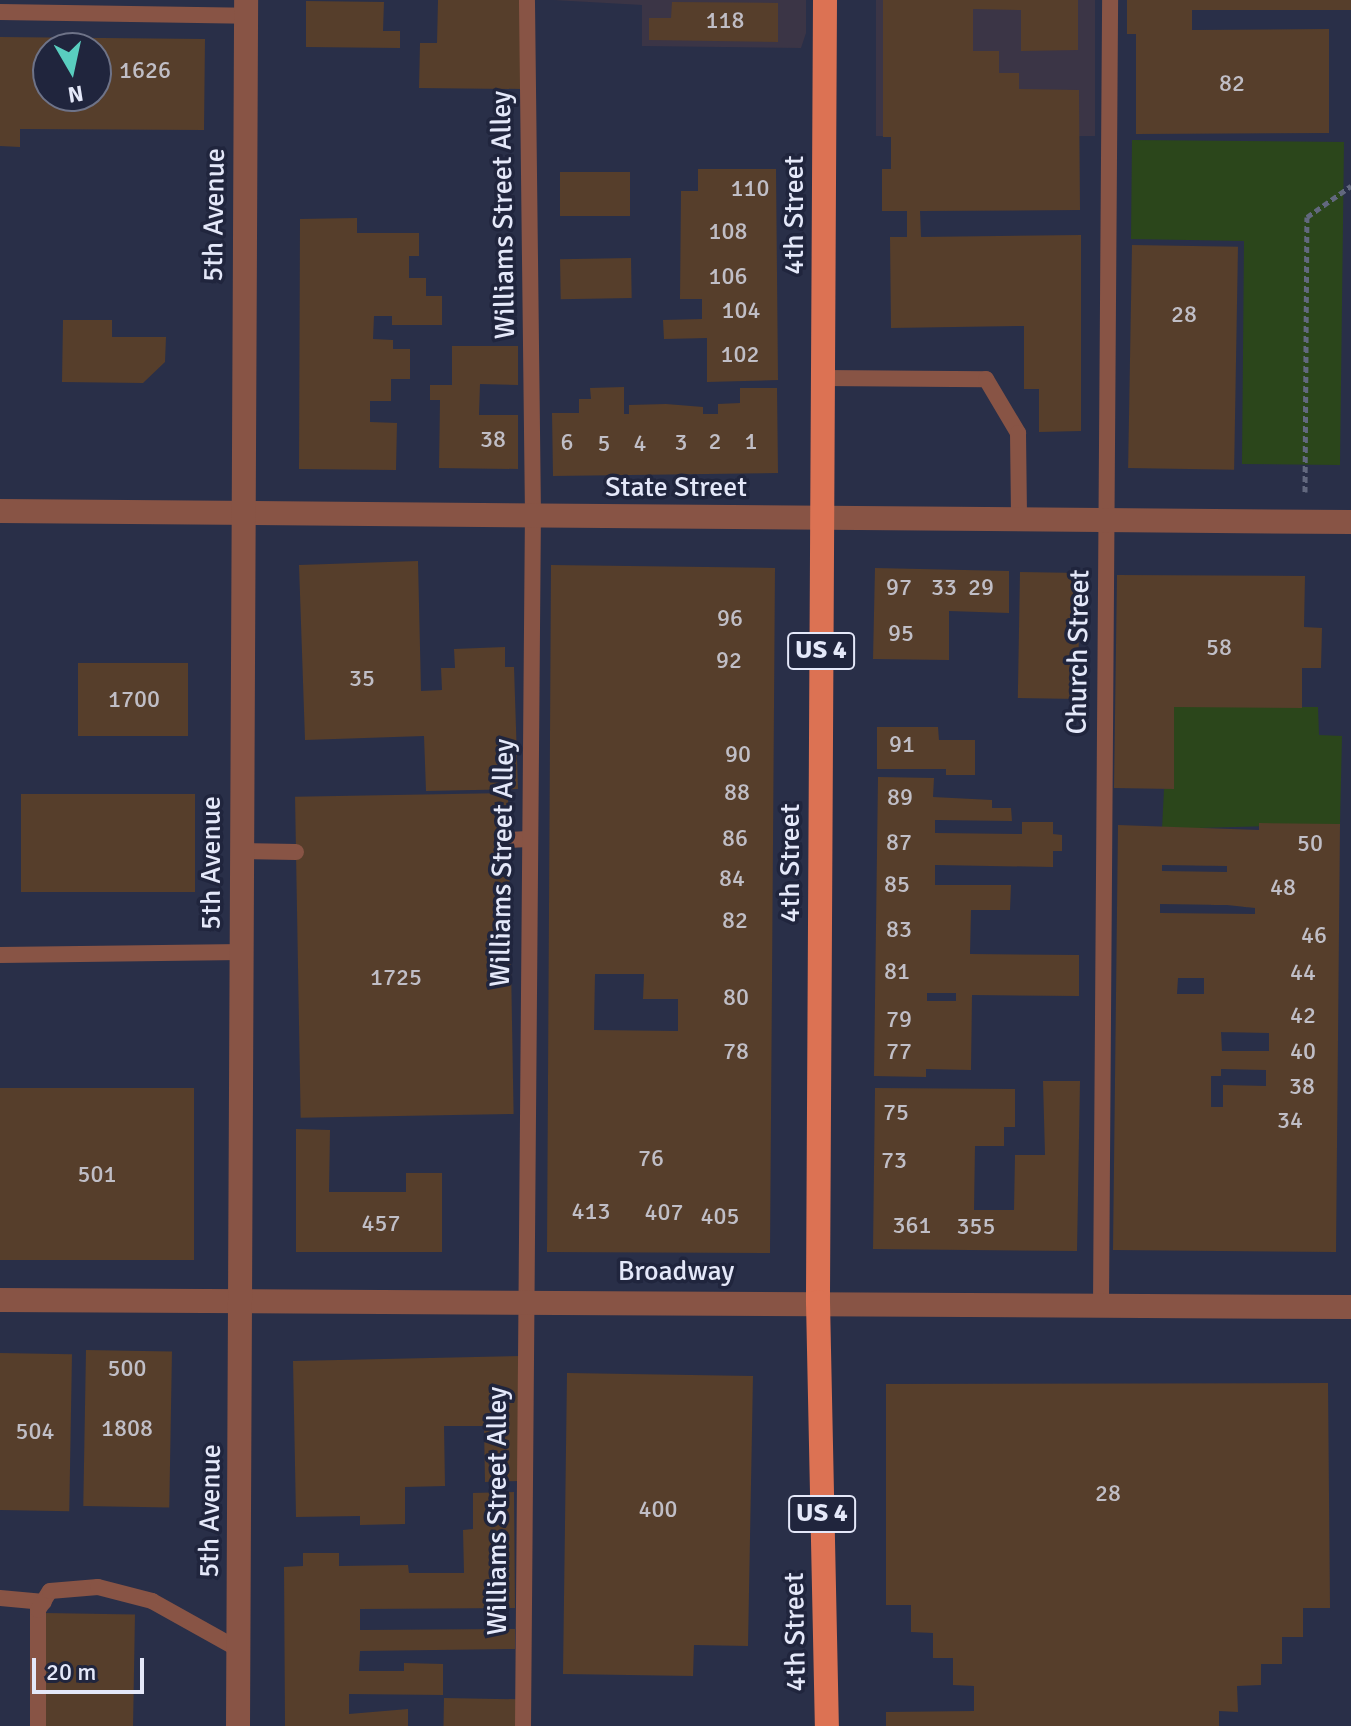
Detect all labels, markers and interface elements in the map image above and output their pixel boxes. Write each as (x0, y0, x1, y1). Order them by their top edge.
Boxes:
house number: 118 (706, 7, 744, 35)
north arrow (32, 32, 112, 112)
house number: 1626 (119, 57, 171, 85)
house number: 82 (1219, 70, 1245, 98)
text: N (66, 80, 85, 109)
street label: Williams Street Alley (484, 90, 522, 340)
street label: 5th Avenue (196, 148, 232, 282)
street label: 4th Street (777, 155, 811, 275)
house number: 110 (731, 175, 769, 203)
house number: 108 (709, 218, 747, 246)
house number: 106 (709, 263, 747, 291)
house number: 104 (722, 297, 760, 325)
house number: 28 (1171, 301, 1197, 329)
house number: 102 (721, 341, 759, 369)
house number: 38 (480, 426, 506, 454)
house number: 2 (709, 428, 721, 456)
house number: 1 (745, 428, 757, 456)
house number: 6 (561, 429, 573, 457)
house number: 3 (675, 429, 687, 457)
house number: 5 (598, 430, 610, 458)
house number: 4 (634, 430, 646, 458)
street label: State Street (605, 470, 747, 504)
street label: Church Street (1060, 569, 1096, 735)
house number: 97 (886, 574, 912, 602)
house number: 33 (931, 574, 957, 602)
house number: 29 (968, 574, 994, 602)
house number: 96 (717, 605, 743, 633)
house number: 95 (888, 620, 914, 648)
road number: US 4 (787, 629, 855, 673)
house number: 58 (1206, 634, 1232, 662)
house number: 92 (716, 647, 742, 675)
house number: 35 (349, 665, 375, 693)
house number: 1700 (108, 686, 160, 714)
house number: 91 (889, 731, 915, 759)
street label: Williams Street Alley (483, 738, 521, 988)
house number: 90 (725, 741, 751, 769)
house number: 88 (724, 779, 750, 807)
house number: 89 (887, 784, 913, 812)
street label: 5th Avenue (194, 796, 228, 930)
street label: 4th Street (773, 803, 807, 923)
house number: 86 (722, 825, 748, 853)
house number: 87 (886, 829, 912, 857)
house number: 50 (1297, 830, 1323, 858)
house number: 84 (719, 865, 745, 893)
house number: 85 (884, 871, 910, 899)
house number: 48 (1270, 874, 1296, 902)
house number: 82 (722, 907, 748, 935)
house number: 83 (886, 916, 912, 944)
house number: 46 (1301, 922, 1327, 950)
house number: 81 (884, 958, 910, 986)
house number: 44 (1290, 959, 1316, 987)
house number: 1725 (370, 964, 422, 992)
house number: 80 (723, 984, 749, 1012)
house number: 42 (1290, 1002, 1316, 1030)
house number: 79 (886, 1006, 912, 1034)
house number: 78 (723, 1038, 749, 1066)
house number: 77 (886, 1038, 912, 1066)
house number: 40 (1290, 1038, 1316, 1066)
house number: 38 (1289, 1073, 1315, 1101)
house number: 75 (883, 1099, 909, 1127)
house number: 34 (1277, 1107, 1303, 1135)
house number: 76 (638, 1145, 664, 1173)
house number: 73 (881, 1147, 907, 1175)
house number: 501 (78, 1161, 116, 1189)
house number: 413 (572, 1198, 610, 1226)
house number: 407 (645, 1199, 683, 1227)
house number: 405 (701, 1203, 739, 1231)
house number: 457 (362, 1210, 400, 1238)
house number: 361 (893, 1212, 931, 1240)
house number: 355 (957, 1213, 995, 1241)
street label: Broadway (618, 1254, 734, 1288)
house number: 500 (108, 1355, 146, 1383)
street label: Williams Street Alley (480, 1387, 514, 1635)
house number: 1808 (101, 1415, 153, 1443)
house number: 504 (16, 1418, 54, 1446)
street label: 5th Avenue (192, 1444, 228, 1578)
house number: 28 (1095, 1480, 1121, 1508)
road number: US 4 (788, 1492, 856, 1536)
house number: 400 (639, 1496, 677, 1524)
street label: 4th Street (777, 1572, 813, 1692)
scale bar (36, 1642, 148, 1692)
text: 20 m (46, 1657, 96, 1687)

